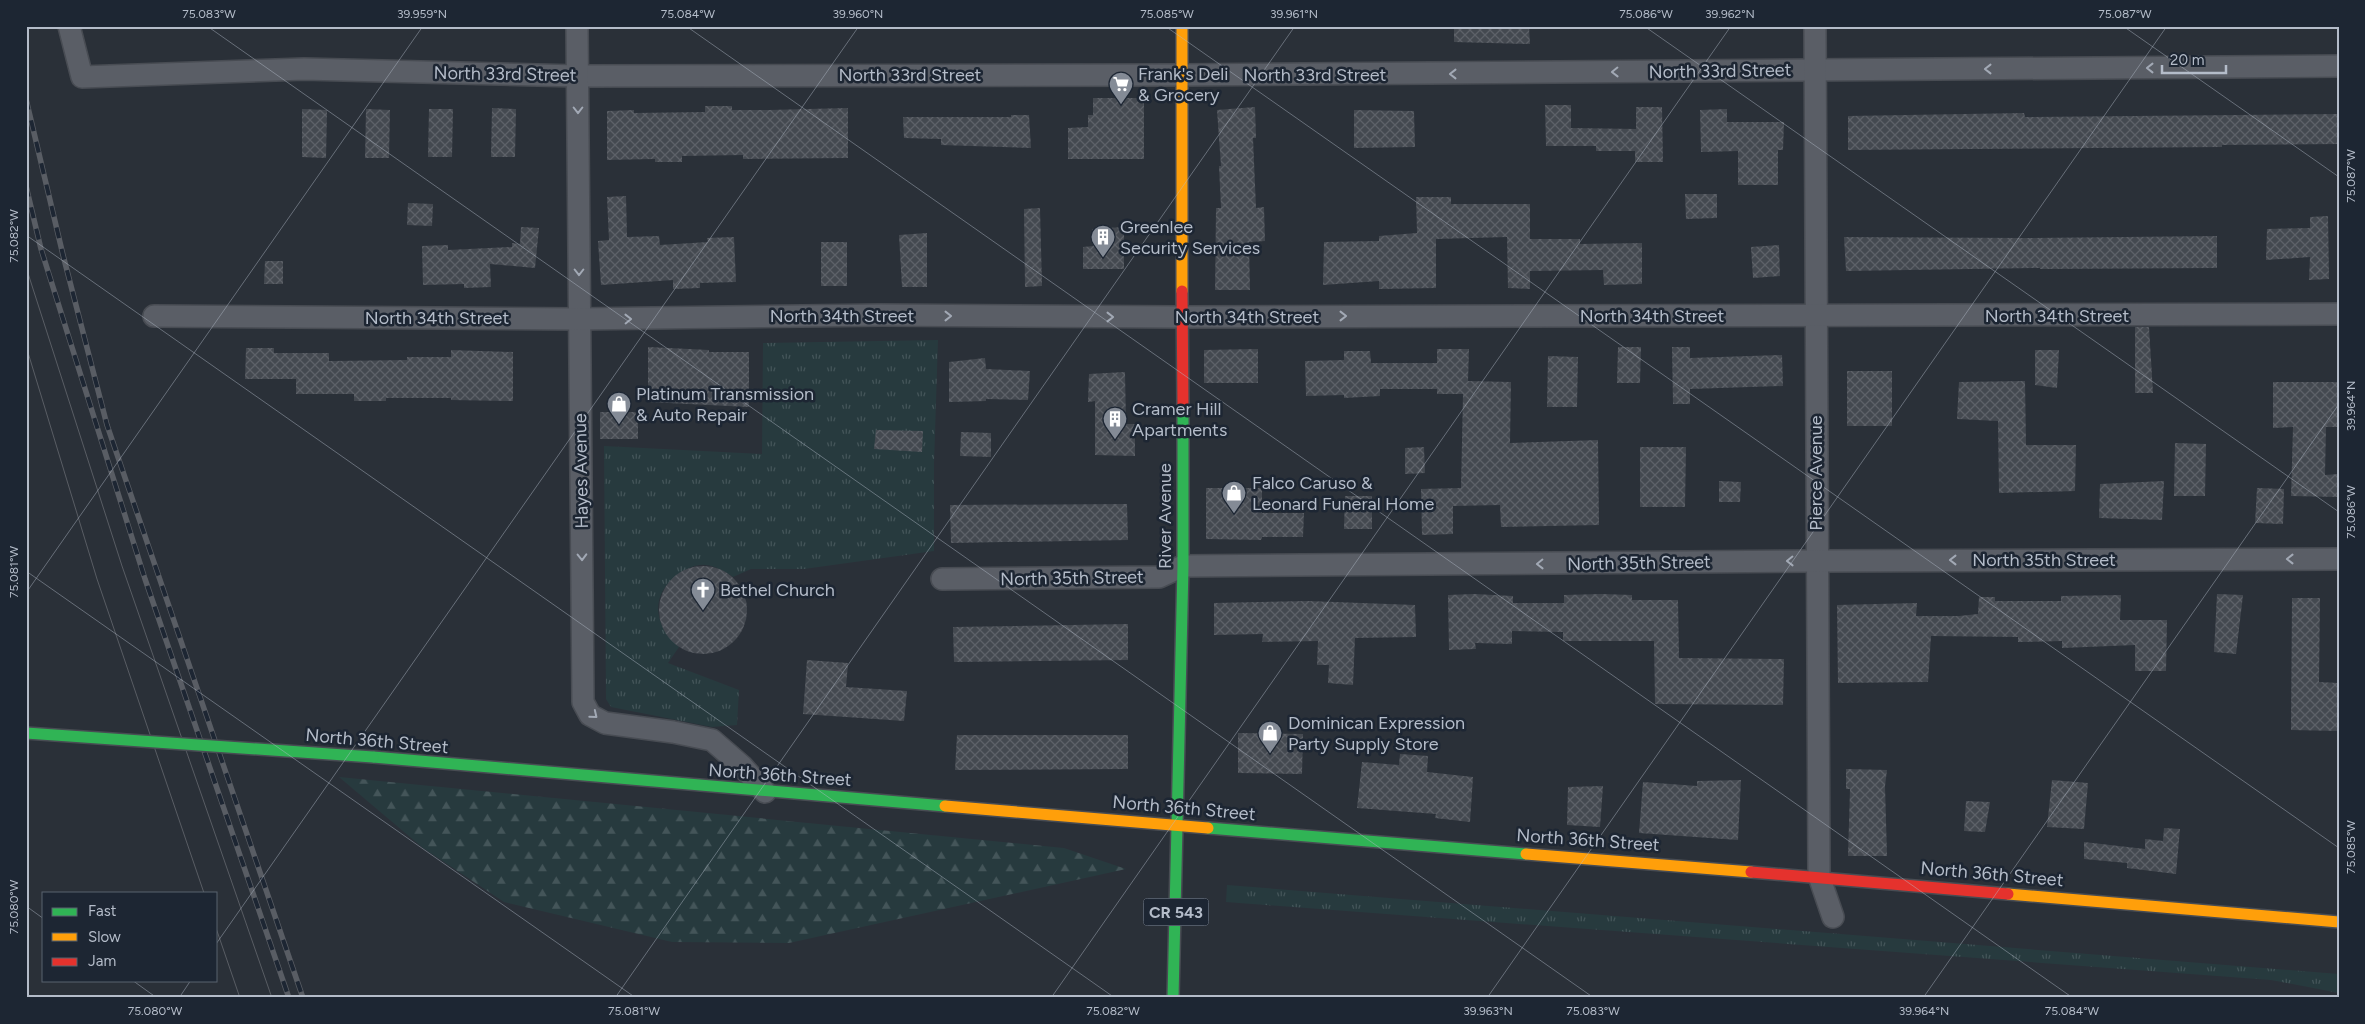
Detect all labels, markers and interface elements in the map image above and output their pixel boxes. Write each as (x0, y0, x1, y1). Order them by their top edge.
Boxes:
text: 75.083°W (182, 7, 236, 21)
text: 39.959°N (397, 7, 447, 21)
text: 75.084°W (661, 7, 716, 21)
text: 39.960°N (833, 7, 883, 21)
text: 75.085°W (1140, 7, 1194, 21)
text: 39.961°N (1270, 7, 1318, 21)
text: 75.086°W (1619, 7, 1673, 21)
text: 39.962°N (1705, 7, 1755, 21)
text: 75.087°W (2098, 7, 2152, 21)
scale bar (2162, 42, 2226, 74)
text: 20 m (2170, 51, 2204, 69)
street label: North 33rd Street (1648, 59, 1792, 83)
street label: North 33rd Street (433, 62, 577, 86)
place label: Frank's Deli & Grocery (1138, 63, 1228, 106)
one-way arrow (2146, 63, 2154, 73)
street label: North 33rd Street (839, 64, 982, 86)
street label: North 33rd Street (1244, 64, 1387, 86)
one-way arrow (1983, 64, 1991, 74)
one-way arrow (1611, 67, 1618, 77)
one-way arrow (1448, 69, 1456, 79)
supermarket icon: Frank's Deli & Grocery (1108, 71, 1134, 105)
one-way arrow (573, 106, 583, 114)
text: 75.087°W (2344, 149, 2358, 203)
text: 75.082°W (7, 209, 21, 263)
place label: Greenlee Security Services (1120, 216, 1260, 259)
building icon: Greenlee Security Services (1090, 224, 1116, 258)
one-way arrow (574, 269, 584, 277)
street label: North 34th Street (770, 305, 914, 327)
street label: North 34th Street (1580, 305, 1724, 327)
street label: North 34th Street (1985, 305, 2129, 327)
street label: North 34th Street (1175, 306, 1319, 328)
street label: North 34th Street (365, 307, 509, 329)
one-way arrow (944, 311, 952, 321)
one-way arrow (1340, 311, 1347, 321)
one-way arrow (1107, 312, 1115, 322)
one-way arrow (624, 313, 632, 324)
text: 39.964°N (2344, 381, 2358, 431)
place label: Platinum Transmission & Auto Repair (636, 383, 814, 426)
shop icon: Platinum Transmission & Auto Repair (606, 391, 632, 425)
place label: Cramer Hill Apartments (1132, 398, 1227, 441)
building icon: Cramer Hill Apartments (1102, 406, 1128, 440)
street label: Hayes Avenue (569, 413, 593, 529)
street label: Pierce Avenue (1805, 415, 1827, 531)
street label: River Avenue (1154, 463, 1176, 569)
place label: Falco Caruso & Leonard Funeral Home (1252, 472, 1434, 515)
shop icon: Falco Caruso & Leonard Funeral Home (1221, 480, 1247, 514)
text: 75.086°W (2344, 485, 2358, 539)
text: 75.081°W (7, 546, 21, 598)
street label: North 35th Street (1972, 549, 2116, 571)
street label: North 35th Street (1567, 551, 1711, 575)
one-way arrow (577, 554, 587, 562)
one-way arrow (2286, 554, 2294, 564)
one-way arrow (1948, 555, 1956, 565)
one-way arrow (1786, 556, 1794, 566)
one-way arrow (1536, 559, 1544, 569)
street label: North 35th Street (1000, 566, 1144, 590)
church icon: Bethel Church (690, 577, 716, 611)
place label: Bethel Church (720, 579, 835, 601)
one-way arrow (588, 710, 597, 718)
place label: Dominican Expression Party Supply Store (1288, 712, 1465, 755)
shop icon: Dominican Expression Party Supply Store (1257, 720, 1283, 754)
street label: North 36th Street (305, 724, 450, 758)
street label: North 36th Street (708, 759, 852, 791)
street label: North 36th Street (1112, 791, 1257, 825)
text: 75.085°W (2344, 820, 2358, 874)
street label: North 36th Street (1516, 824, 1660, 856)
street label: North 36th Street (1920, 857, 2065, 891)
text: 75.080°W (7, 879, 21, 934)
legend (42, 892, 218, 982)
road number: CR 543 (1144, 899, 1208, 926)
text: Fast (88, 902, 117, 920)
text: Slow (88, 928, 121, 946)
text: Jam (88, 952, 116, 970)
text: 75.080°W (128, 1004, 183, 1018)
text: 75.081°W (608, 1004, 660, 1018)
text: 75.082°W (1086, 1004, 1140, 1018)
text: 39.963°N (1463, 1004, 1513, 1018)
text: 75.083°W (1566, 1004, 1620, 1018)
text: 39.964°N (1899, 1004, 1949, 1018)
text: 75.084°W (2045, 1004, 2100, 1018)

